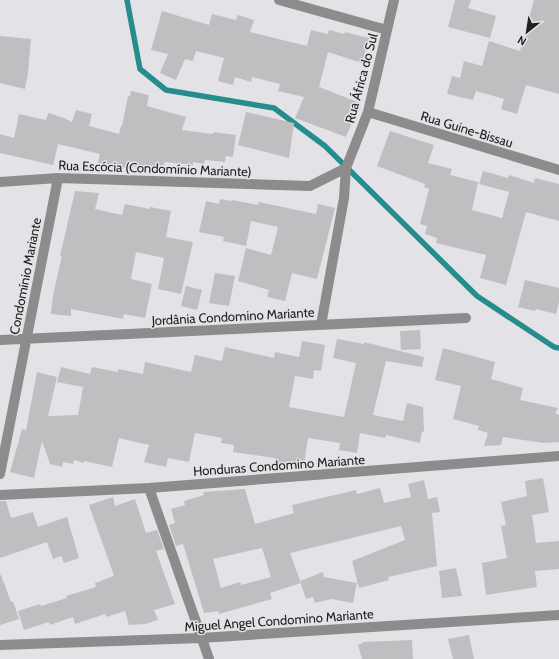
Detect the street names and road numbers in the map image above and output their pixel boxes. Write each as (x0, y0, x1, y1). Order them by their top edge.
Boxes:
street label: Rua África do Sul (340, 31, 381, 125)
street label: Rua Guine-Bissau (419, 107, 515, 151)
street label: Rua Escócia (Condomínio Mariante) (58, 157, 252, 179)
street label: Condomínio Mariante (6, 216, 44, 336)
street label: Jordânia Condomino Mariante (150, 304, 315, 328)
street label: Honduras Condomino Mariante (193, 451, 366, 479)
street label: Miguel Angel Condomino Mariante (184, 605, 374, 635)

